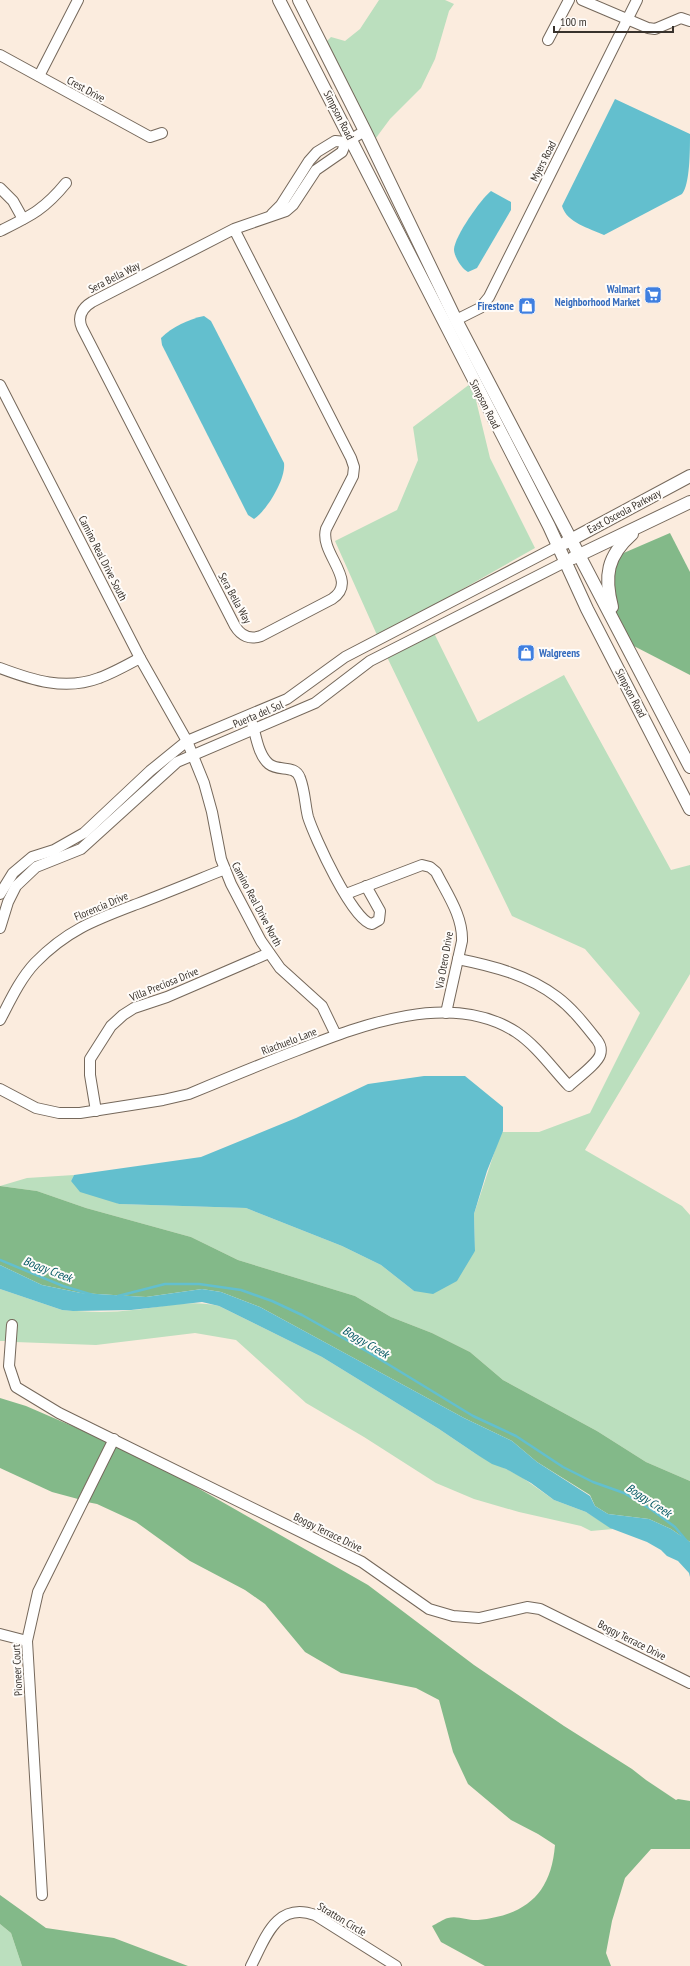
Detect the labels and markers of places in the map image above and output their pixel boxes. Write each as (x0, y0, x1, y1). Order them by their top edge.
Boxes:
place label: Walmart Neighborhood Market (555, 282, 641, 309)
supermarket icon: Walmart Neighborhood Market (643, 285, 663, 305)
shop icon: Firestone (517, 296, 537, 316)
place label: Firestone (477, 299, 514, 313)
shop icon: Walgreens (516, 643, 536, 663)
place label: Walgreens (538, 646, 580, 660)

